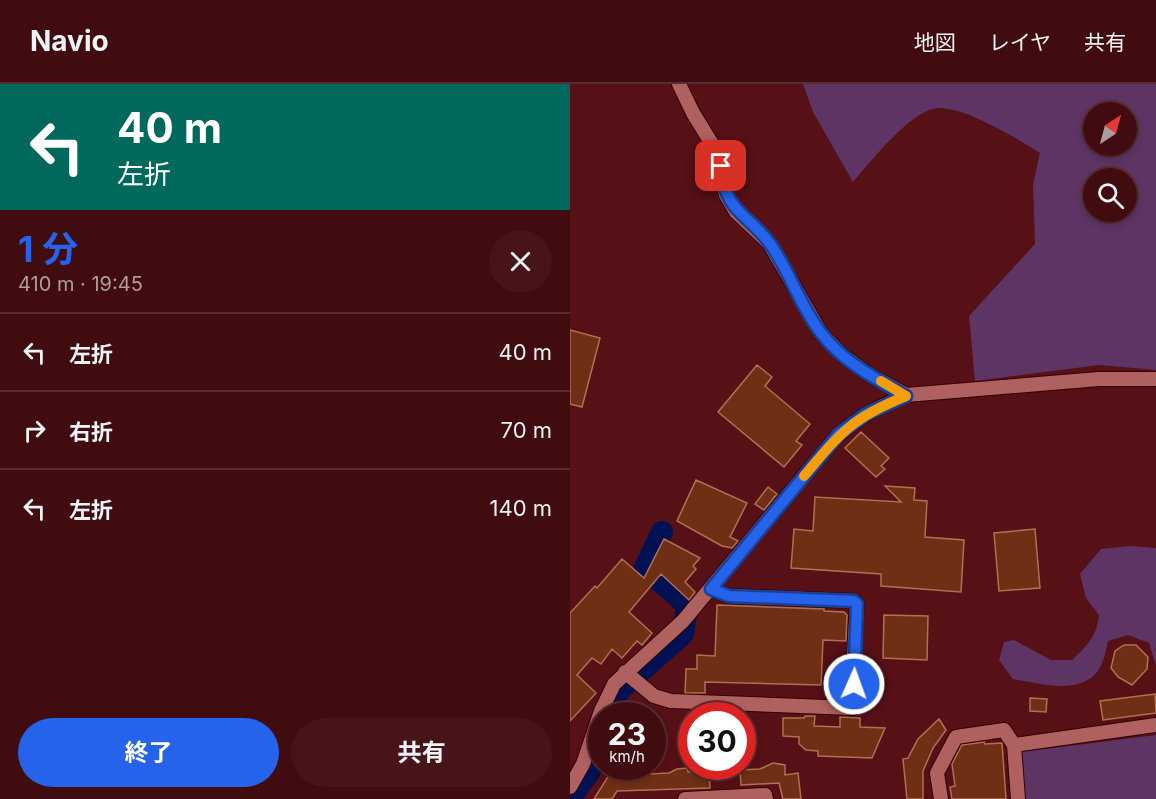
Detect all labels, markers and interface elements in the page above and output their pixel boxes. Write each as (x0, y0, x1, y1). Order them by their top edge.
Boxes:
text: Navio (30, 24, 109, 58)
text: 地図 (914, 30, 956, 55)
text: レイヤ (989, 30, 1051, 55)
text: 共有 (1084, 30, 1126, 55)
text: 40 m (117, 102, 222, 153)
north arrow (1083, 102, 1137, 156)
map controls (1083, 102, 1137, 222)
icon: left (18, 108, 96, 186)
pin (695, 140, 746, 191)
icon: arrive (704, 149, 737, 182)
text: 左折 (117, 158, 171, 191)
button: search (1083, 168, 1137, 222)
text: 1 分 (18, 227, 78, 271)
button: close (489, 230, 552, 293)
text: 410 m · 19:45 (18, 272, 143, 296)
icon: left (18, 336, 51, 369)
text: 40 m (498, 339, 552, 365)
text: 左折 (69, 341, 113, 367)
icon: right (18, 414, 51, 447)
text: 70 m (501, 417, 552, 443)
text: 右折 (69, 419, 113, 445)
icon: left (18, 492, 51, 525)
text: 140 m (490, 495, 552, 521)
text: 左折 (69, 497, 113, 523)
position arrow (822, 652, 886, 716)
speed limit sign: 30 (678, 702, 756, 780)
text: 23 (608, 716, 646, 752)
button: 終了 (18, 718, 279, 787)
button: 共有 (291, 718, 552, 787)
text: km/h (609, 747, 645, 766)

